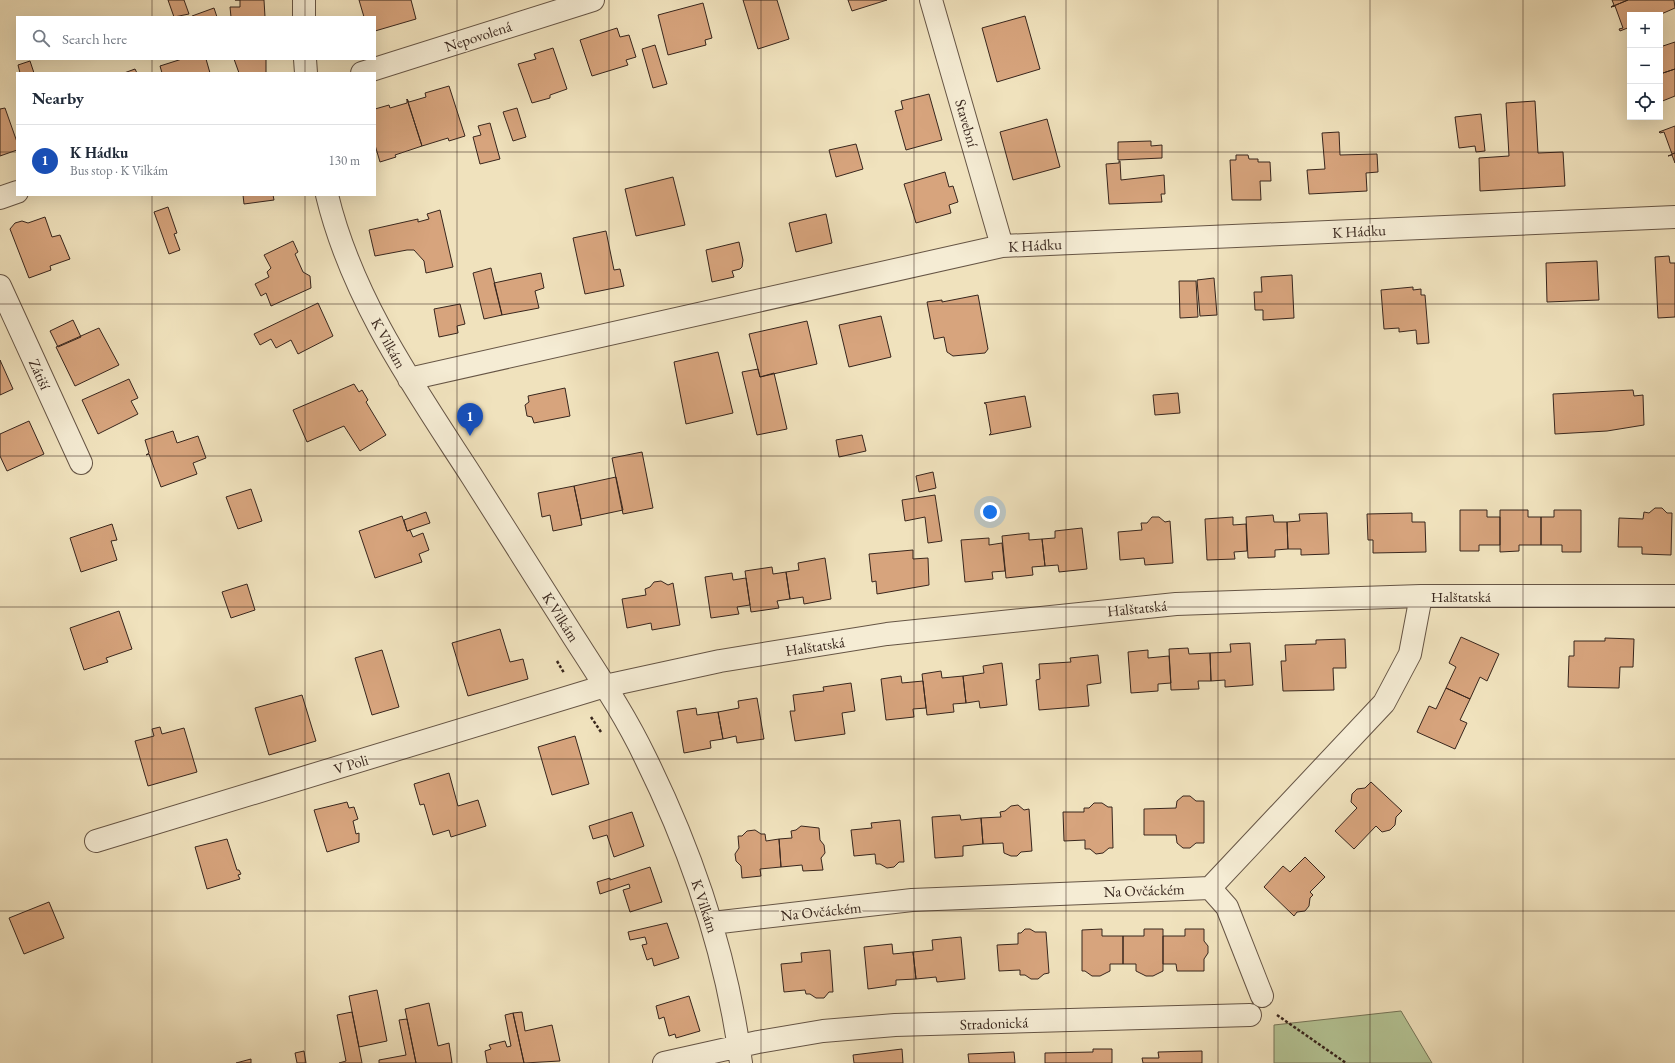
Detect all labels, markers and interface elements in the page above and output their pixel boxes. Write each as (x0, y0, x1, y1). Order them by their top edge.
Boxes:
map controls (1627, 12, 1663, 120)
button: + (1627, 12, 1663, 48)
search box (16, 16, 376, 60)
street label: Nepovolená (442, 16, 514, 56)
icon: search (30, 27, 52, 49)
text: Search here (62, 29, 127, 48)
button: − (1627, 48, 1663, 84)
button: locate (1627, 84, 1663, 120)
text: Nearby (32, 87, 84, 109)
street label: Stavební (951, 97, 983, 149)
text: K Hádku (70, 143, 128, 162)
text: 1 (42, 152, 48, 169)
text: 130 m (329, 152, 360, 169)
text: Bus stop · K Vilkám (70, 162, 168, 179)
street label: K Hádku (1332, 220, 1386, 242)
street label: K Hádku (1008, 234, 1062, 256)
street label: K Vilkám (367, 314, 411, 372)
street label: Zátiší (25, 356, 55, 393)
pin: 1 (457, 403, 483, 436)
your location (980, 502, 1000, 522)
street label: Halštatská (1431, 587, 1491, 606)
street label: K Vilkám (538, 589, 584, 646)
street label: Halštatská (1106, 595, 1168, 621)
street label: Halštatská (784, 632, 846, 660)
street label: V Poli (331, 750, 371, 778)
street label: K Vilkám (687, 877, 723, 935)
street label: Na Ovčáckém (1103, 879, 1185, 901)
street label: Na Ovčáckém (780, 897, 863, 925)
street label: Stradonická (959, 1012, 1029, 1034)

